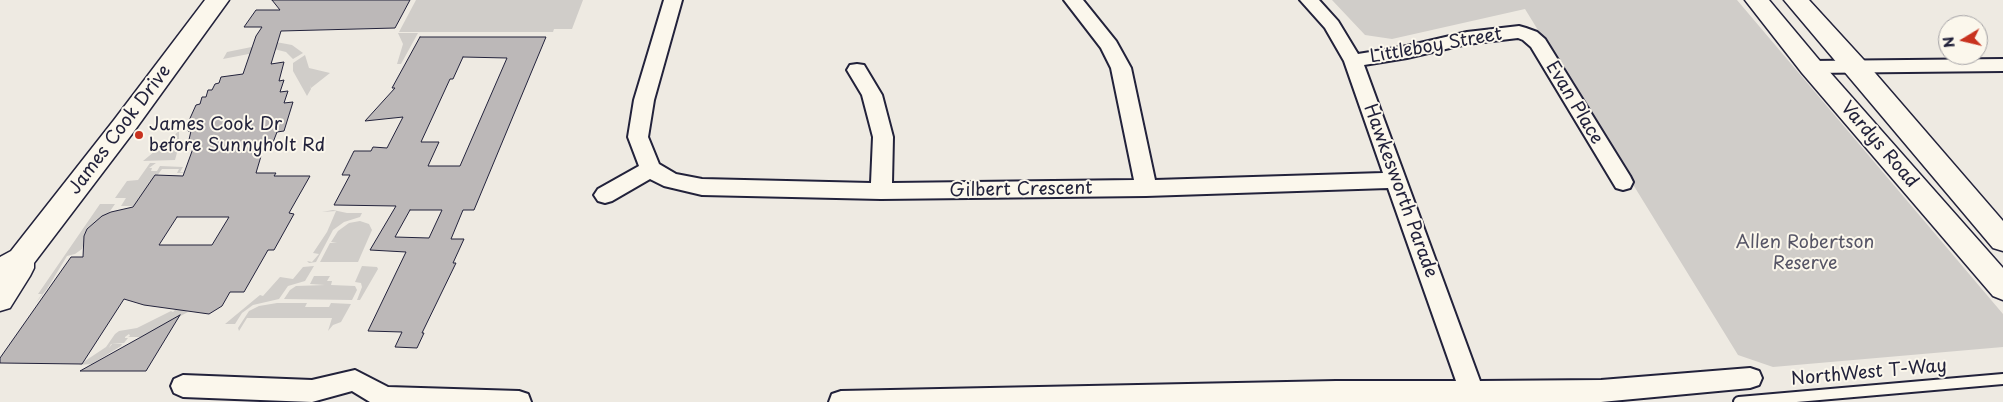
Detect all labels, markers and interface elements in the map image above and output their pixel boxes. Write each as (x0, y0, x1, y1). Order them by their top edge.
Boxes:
north arrow (1938, 15, 1988, 65)
street label: Littleboy Street (1368, 24, 1504, 68)
text: N (1937, 35, 1960, 49)
street label: Evan Place (1541, 58, 1607, 148)
street label: James Cook Drive (64, 61, 176, 199)
street label: Vardys Road (1836, 97, 1922, 193)
street label: Hawkesworth Parade (1359, 101, 1441, 281)
place label: James Cook Dr before Sunnyholt Rd (149, 114, 325, 156)
marker: James Cook Dr before Sunnyholt Rd (133, 129, 145, 141)
street label: Gilbert Crescent (949, 178, 1093, 202)
park label: Allen Robertson Reserve (1736, 232, 1874, 274)
street label: NorthWest T-Way (1790, 355, 1948, 391)

